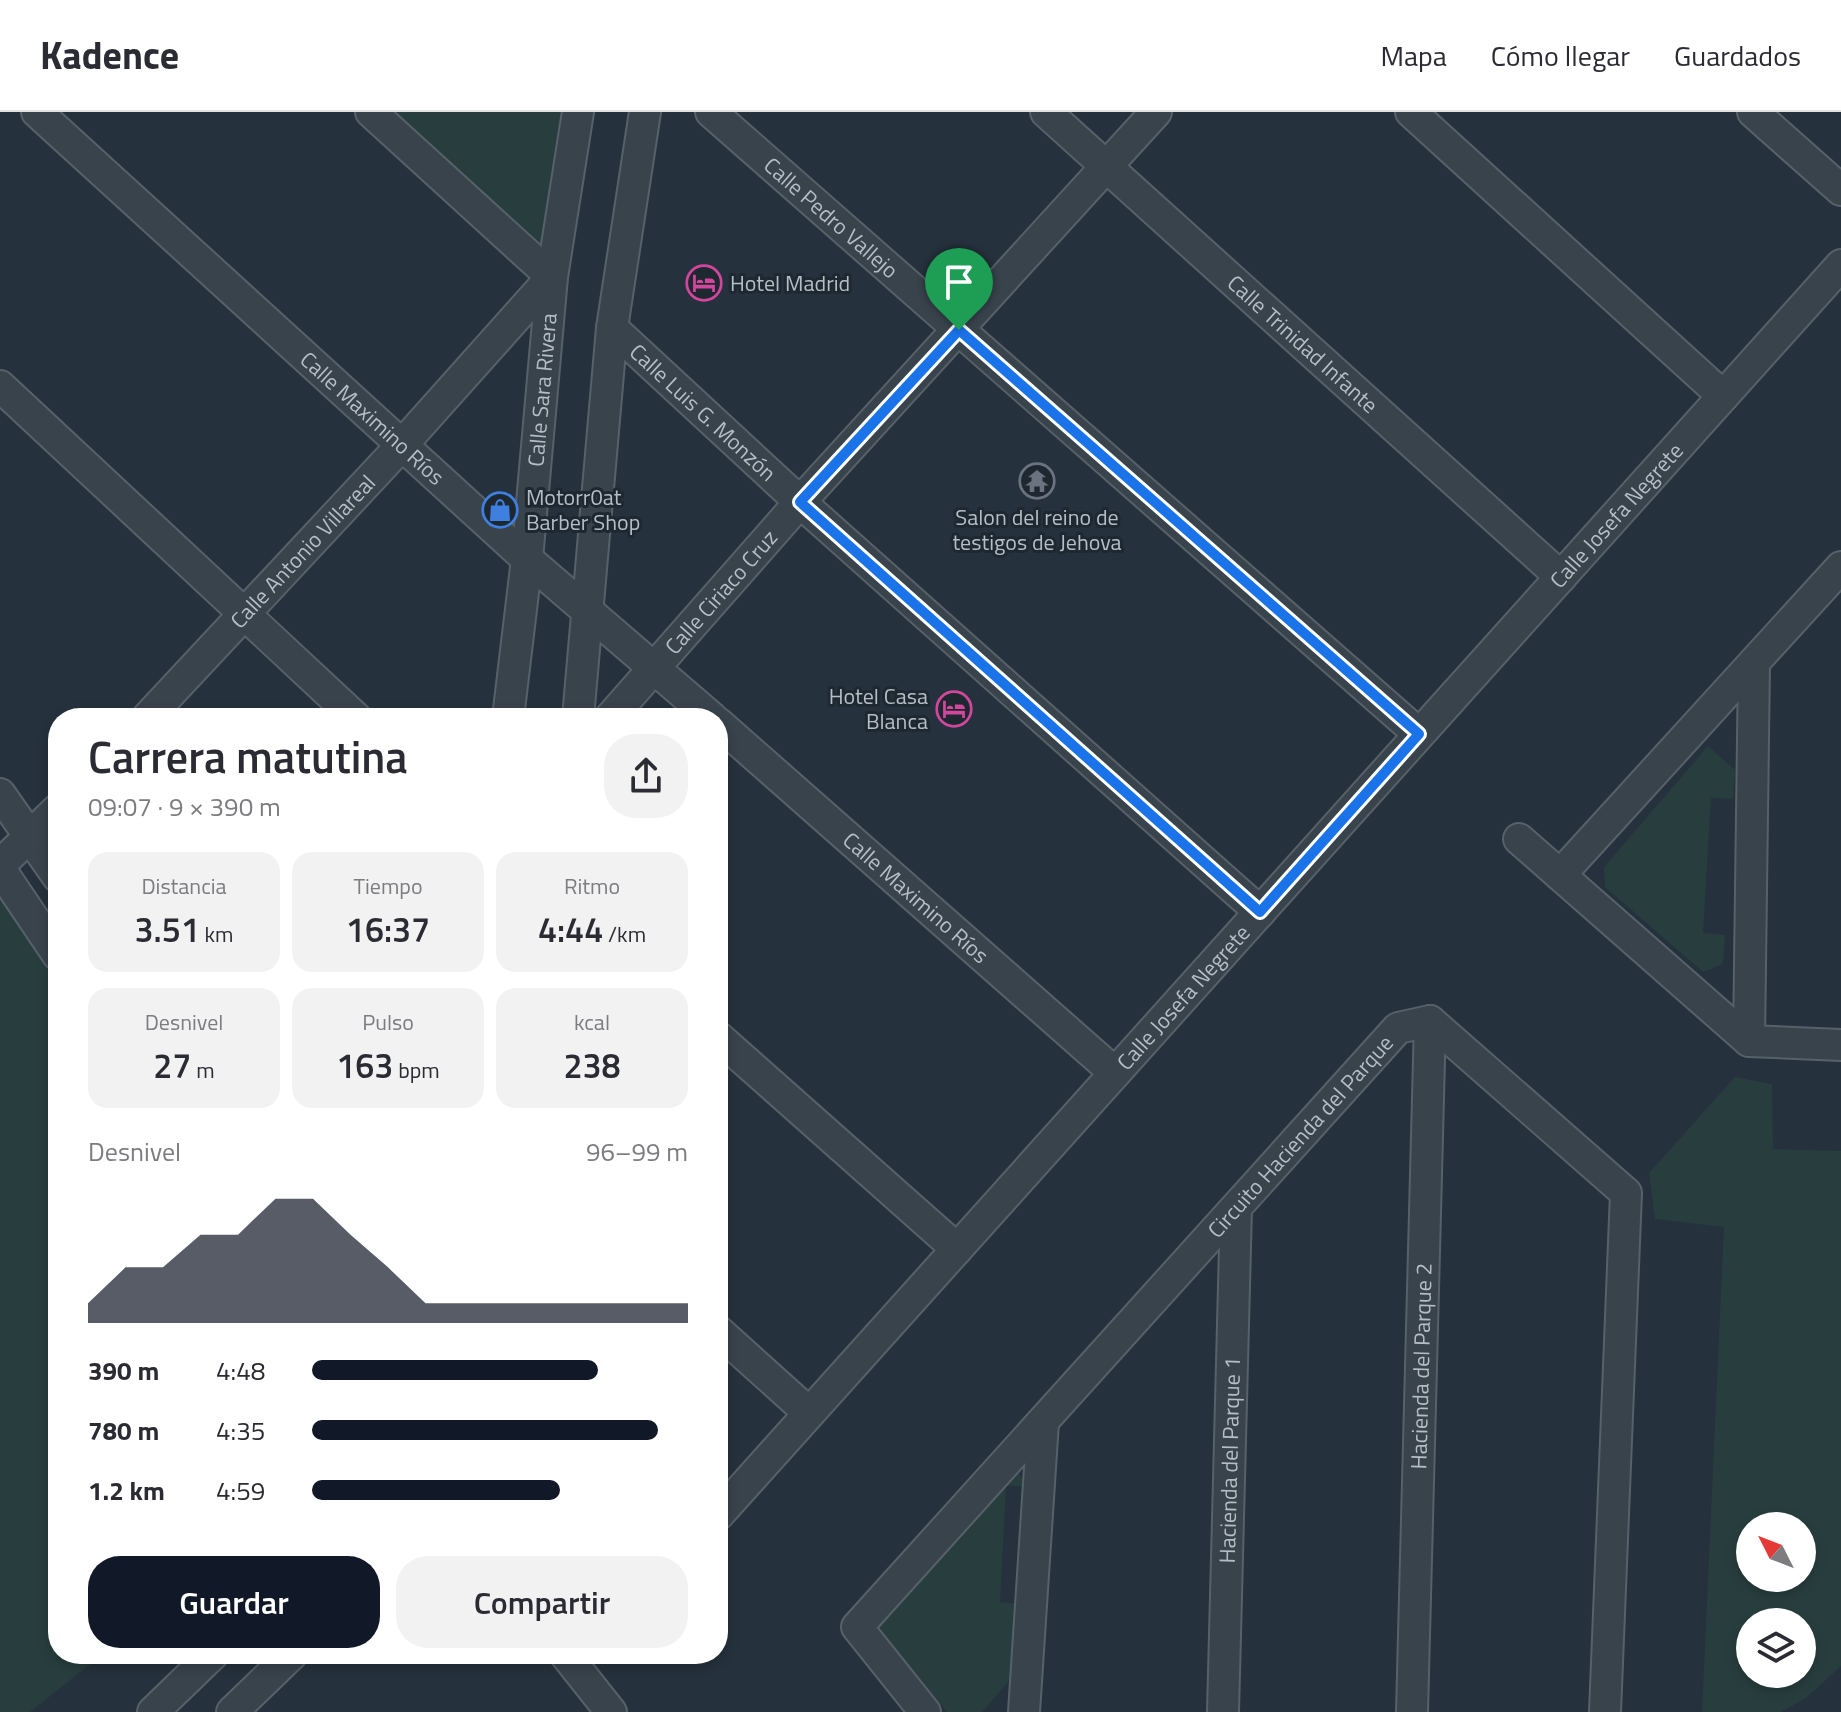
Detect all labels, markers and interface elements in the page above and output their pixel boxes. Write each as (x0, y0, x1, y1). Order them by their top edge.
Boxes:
text: Kadence (40, 26, 179, 84)
text: Mapa (1380, 34, 1447, 77)
text: Cómo llegar (1491, 34, 1630, 77)
text: Guardados (1674, 34, 1801, 77)
street label: Calle Pedro Vallejo (756, 149, 906, 286)
pin (925, 248, 993, 330)
icon: arrive (937, 260, 981, 304)
hotel icon: Hotel Madrid (685, 264, 723, 302)
place label: Hotel Madrid (730, 266, 850, 300)
street label: Calle Trinidad Infante (1220, 266, 1386, 421)
street label: Calle Sara Rivera (518, 312, 566, 468)
street label: Calle Luis G. Monzón (622, 335, 784, 489)
street label: Calle Maximino Ríos (293, 343, 452, 493)
street label: Calle Josefa Negrete (1541, 435, 1691, 596)
temple icon: Salon del reino de testigos de Jehova (1018, 462, 1056, 500)
street label: Calle Antonio Villareal (222, 467, 383, 636)
place label: Motorr0at Barber Shop (526, 480, 640, 539)
shop icon: Motorr0at Barber Shop (481, 491, 519, 529)
place label: Salon del reino de testigos de Jehova (952, 500, 1122, 559)
street label: Calle Ciriaco Cruz (656, 522, 785, 662)
place label: Hotel Casa Blanca (829, 679, 928, 738)
hotel icon: Hotel Casa Blanca (935, 690, 973, 728)
text: Carrera matutina (88, 723, 408, 790)
button: share (604, 734, 688, 818)
text: 09:07 · 9 × 390 m (88, 787, 281, 826)
street label: Calle Maximino Ríos (835, 824, 997, 972)
text: Distancia (141, 869, 227, 903)
text: Tiempo (353, 869, 423, 903)
text: Ritmo (564, 869, 620, 903)
text: 3.51 (134, 903, 200, 955)
text: 16:37 (346, 903, 430, 955)
text: 4:44 (538, 903, 603, 955)
text: km (200, 917, 234, 951)
text: /km (603, 917, 646, 951)
street label: Calle Josefa Negrete (1108, 917, 1258, 1078)
text: Desnivel (145, 1005, 223, 1039)
text: Pulso (362, 1005, 414, 1039)
text: kcal (574, 1005, 610, 1039)
street label: Circuito Hacienda del Parque (1199, 1027, 1401, 1246)
text: 27 (153, 1039, 191, 1091)
text: 163 (336, 1039, 393, 1091)
text: 238 (563, 1039, 621, 1091)
text: m (191, 1053, 215, 1087)
text: bpm (393, 1053, 440, 1087)
text: Desnivel (88, 1132, 181, 1171)
text: 96–99 m (586, 1132, 688, 1171)
street label: Hacienda del Parque 2 (1401, 1263, 1441, 1470)
text: 390 m (88, 1351, 159, 1390)
text: 4:48 (216, 1351, 265, 1390)
street label: Hacienda del Parque 1 (1210, 1357, 1249, 1564)
text: 780 m (88, 1411, 159, 1450)
text: 4:35 (216, 1411, 265, 1450)
text: 1.2 km (88, 1471, 165, 1510)
text: 4:59 (216, 1471, 265, 1510)
north arrow (1736, 1512, 1816, 1592)
map controls (1736, 1512, 1816, 1688)
button: Guardar (88, 1556, 380, 1648)
button: Compartir (396, 1556, 688, 1648)
button: layers (1736, 1608, 1816, 1688)

